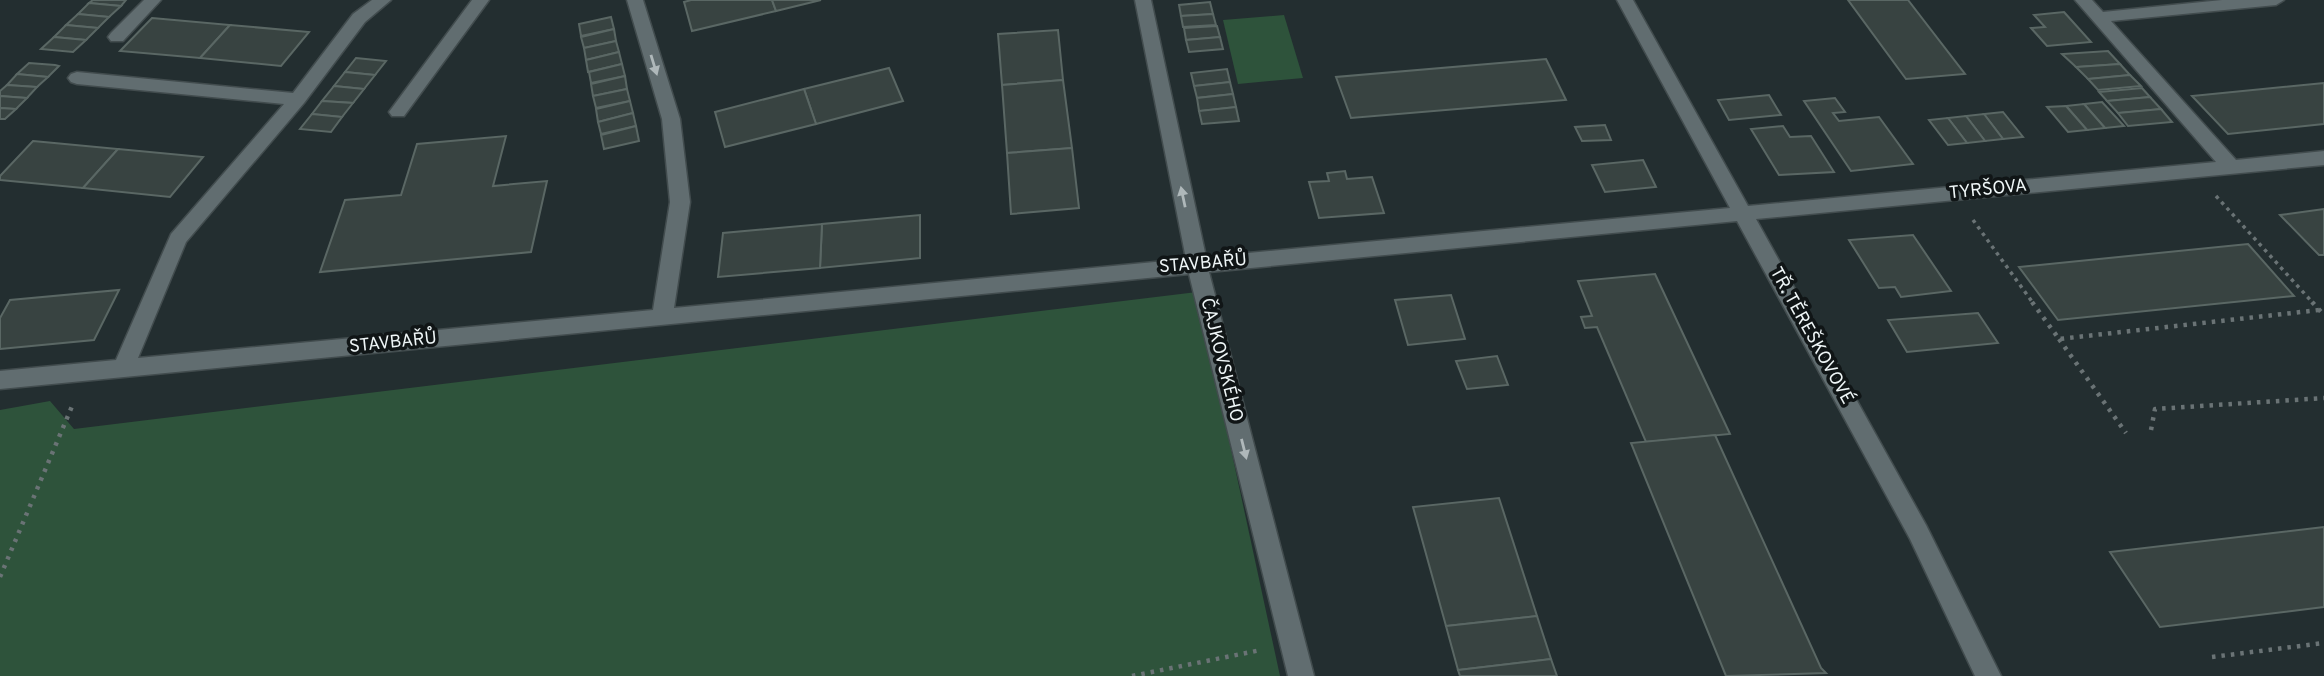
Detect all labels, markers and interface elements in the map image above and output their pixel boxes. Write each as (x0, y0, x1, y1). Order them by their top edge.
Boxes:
one-way arrow (650, 55, 660, 76)
street label: TYRŠOVA (1948, 172, 2028, 206)
one-way arrow (1178, 186, 1189, 208)
street label: STAVBAŘŮ (1158, 246, 1248, 279)
street label: TŘ. TĚREŠKOVOVÉ (1764, 262, 1860, 409)
street label: ČAJKOVSKÉHO (1194, 295, 1249, 424)
street label: STAVBAŘŮ (348, 324, 438, 359)
one-way arrow (1239, 438, 1250, 460)

